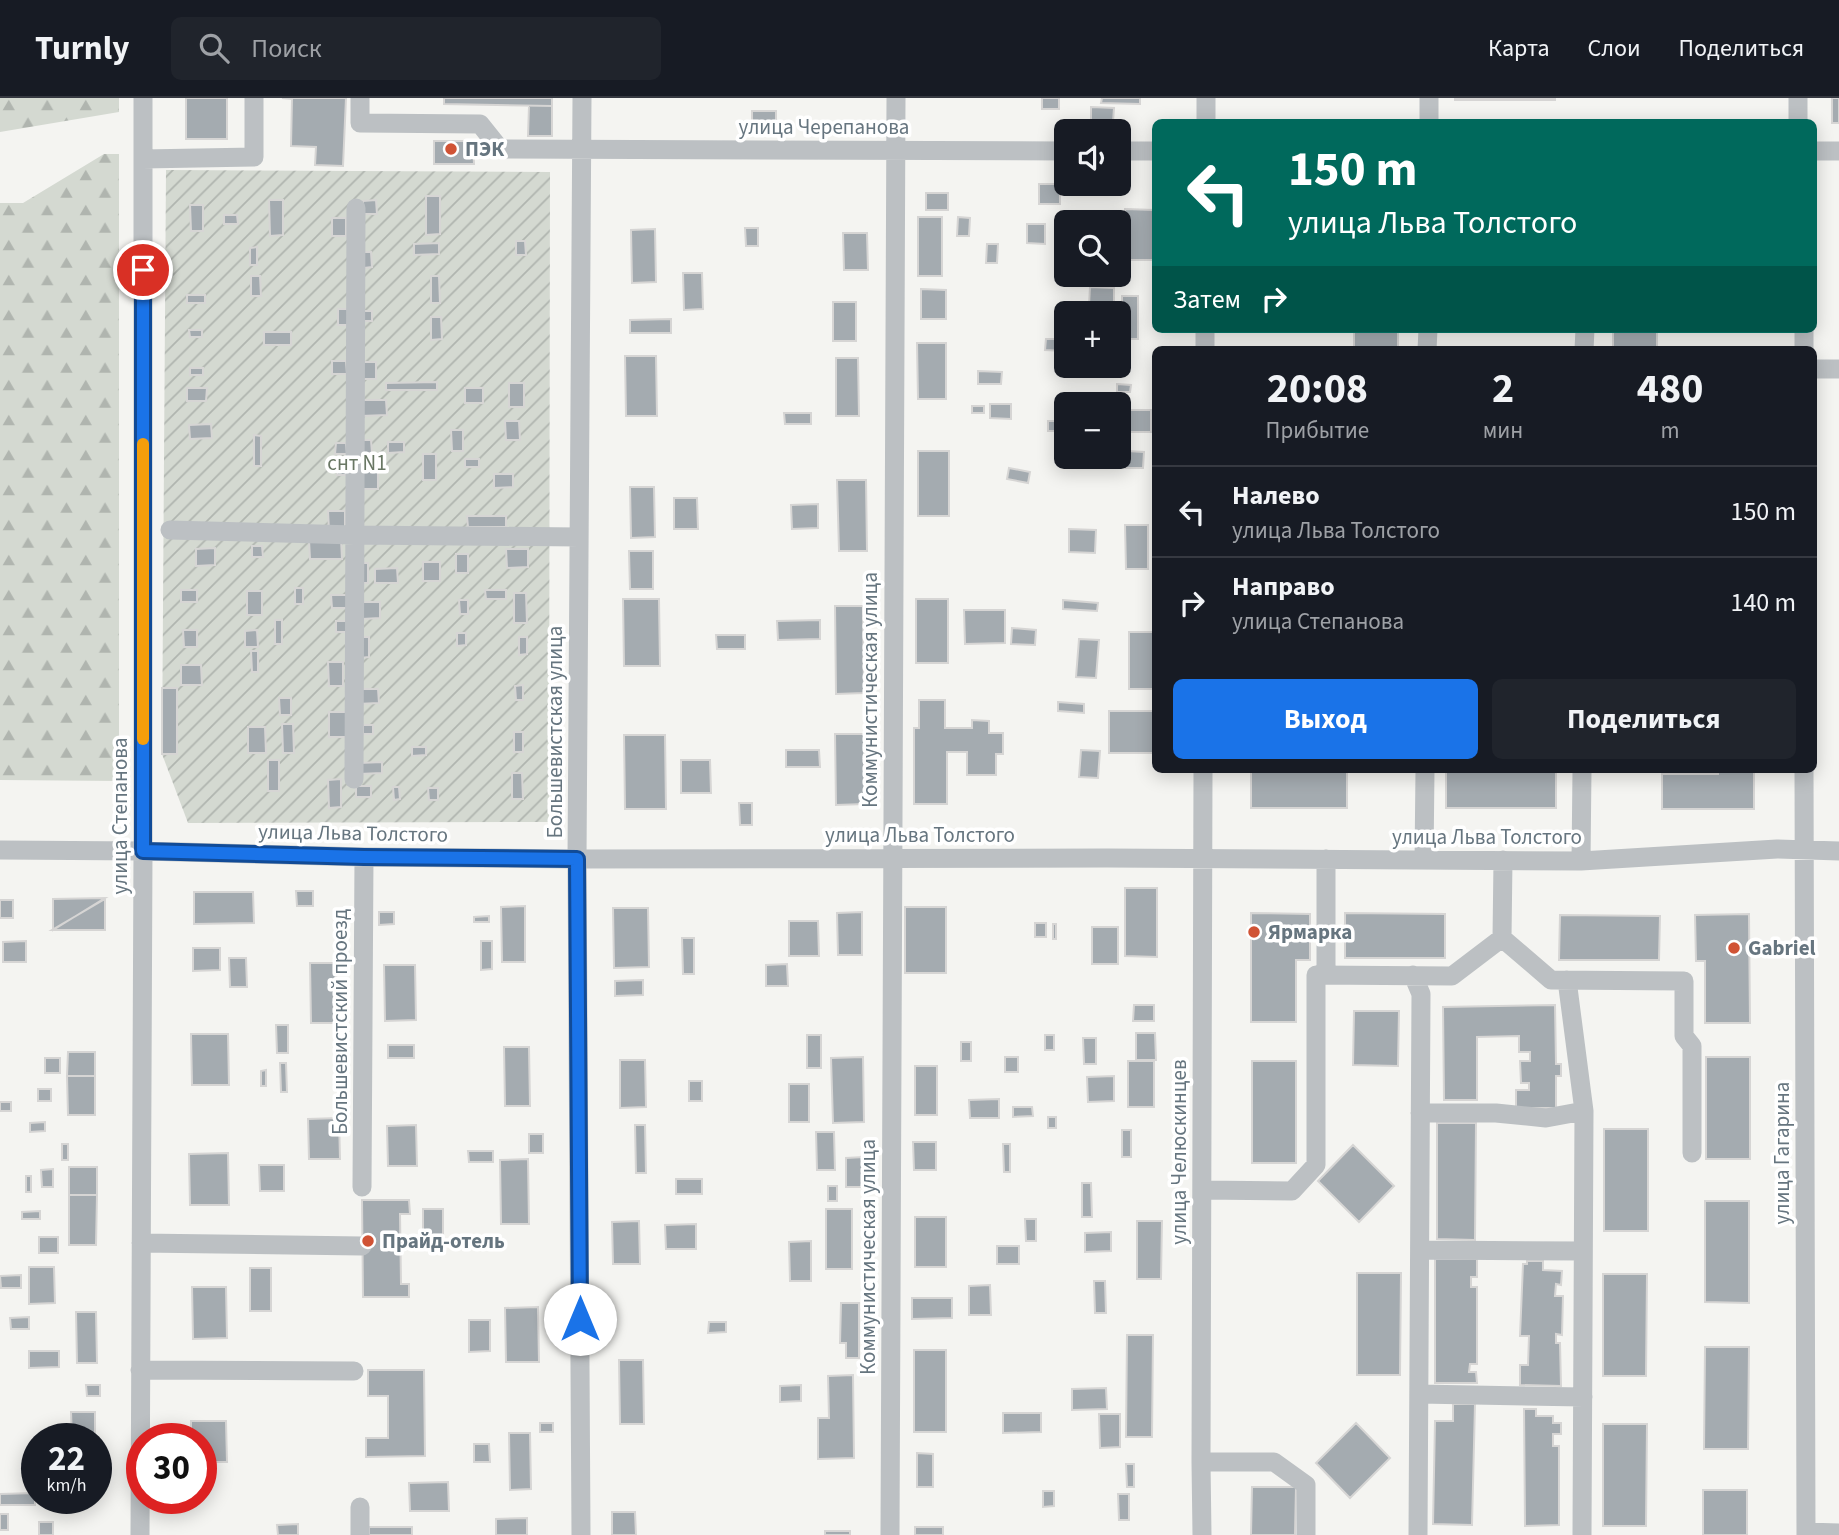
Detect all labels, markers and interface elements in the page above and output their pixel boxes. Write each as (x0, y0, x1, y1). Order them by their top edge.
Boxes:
search box (171, 17, 661, 80)
text: Turnly (35, 25, 129, 72)
icon: search (195, 29, 233, 67)
text: Поиск (251, 30, 322, 67)
text: Карта (1488, 31, 1550, 66)
text: Слои (1588, 31, 1641, 66)
text: Поделиться (1679, 31, 1804, 66)
street label: улица Черепанова (739, 112, 909, 142)
map controls (1054, 119, 1131, 469)
button: sound (1054, 119, 1131, 196)
place label: ПЭК (465, 134, 505, 164)
text: 150 m (1288, 135, 1417, 205)
marker: ПЭК (443, 141, 459, 157)
icon: left (1173, 147, 1264, 238)
text: улица Льва Толстого (1288, 200, 1577, 246)
button: search (1054, 210, 1131, 287)
pin (113, 240, 173, 300)
icon: arrive (124, 251, 162, 289)
icon: right (1255, 280, 1293, 318)
text: Затем (1173, 281, 1241, 318)
button: + (1054, 301, 1131, 378)
text: 20:08 (1267, 359, 1368, 419)
text: 2 (1492, 359, 1514, 419)
text: 480 (1637, 359, 1703, 419)
button: − (1054, 392, 1131, 469)
text: Прибытие (1266, 414, 1369, 447)
text: мин (1483, 414, 1523, 447)
text: m (1661, 414, 1680, 447)
park label: снт N1 (327, 448, 387, 478)
text: Налево (1232, 477, 1320, 514)
icon: left (1173, 493, 1211, 531)
text: 150 m (1730, 493, 1796, 530)
text: улица Льва Толстого (1232, 514, 1440, 547)
text: Направо (1232, 568, 1335, 605)
street label: Коммунистическая улица (855, 572, 885, 808)
icon: right (1173, 584, 1211, 622)
text: 140 m (1730, 584, 1796, 621)
text: улица Степанова (1232, 605, 1404, 638)
street label: Большевистская улица (540, 626, 570, 838)
button: Выход (1173, 679, 1478, 759)
button: Поделиться (1492, 679, 1796, 759)
street label: улица Степанова (105, 737, 135, 895)
street label: улица Льва Толстого (258, 816, 448, 850)
street label: улица Льва Толстого (825, 820, 1015, 850)
street label: улица Льва Толстого (1392, 822, 1582, 852)
street label: Большевистский проезд (325, 909, 355, 1135)
place label: Ярмарка (1268, 917, 1352, 947)
marker: Ярмарка (1246, 924, 1262, 940)
place label: Gabriel (1748, 933, 1816, 963)
marker: Gabriel (1726, 940, 1742, 956)
street label: улица Челюскинцев (1164, 1059, 1194, 1245)
street label: улица Гагарина (1767, 1082, 1797, 1224)
street label: Коммунистическая улица (853, 1139, 883, 1375)
place label: Прайд-отель (382, 1226, 505, 1256)
marker: Прайд-отель (360, 1233, 376, 1249)
position arrow (543, 1282, 617, 1356)
speed limit sign: 30 (126, 1423, 217, 1514)
text: 22 (48, 1434, 85, 1484)
text: km/h (47, 1473, 86, 1498)

